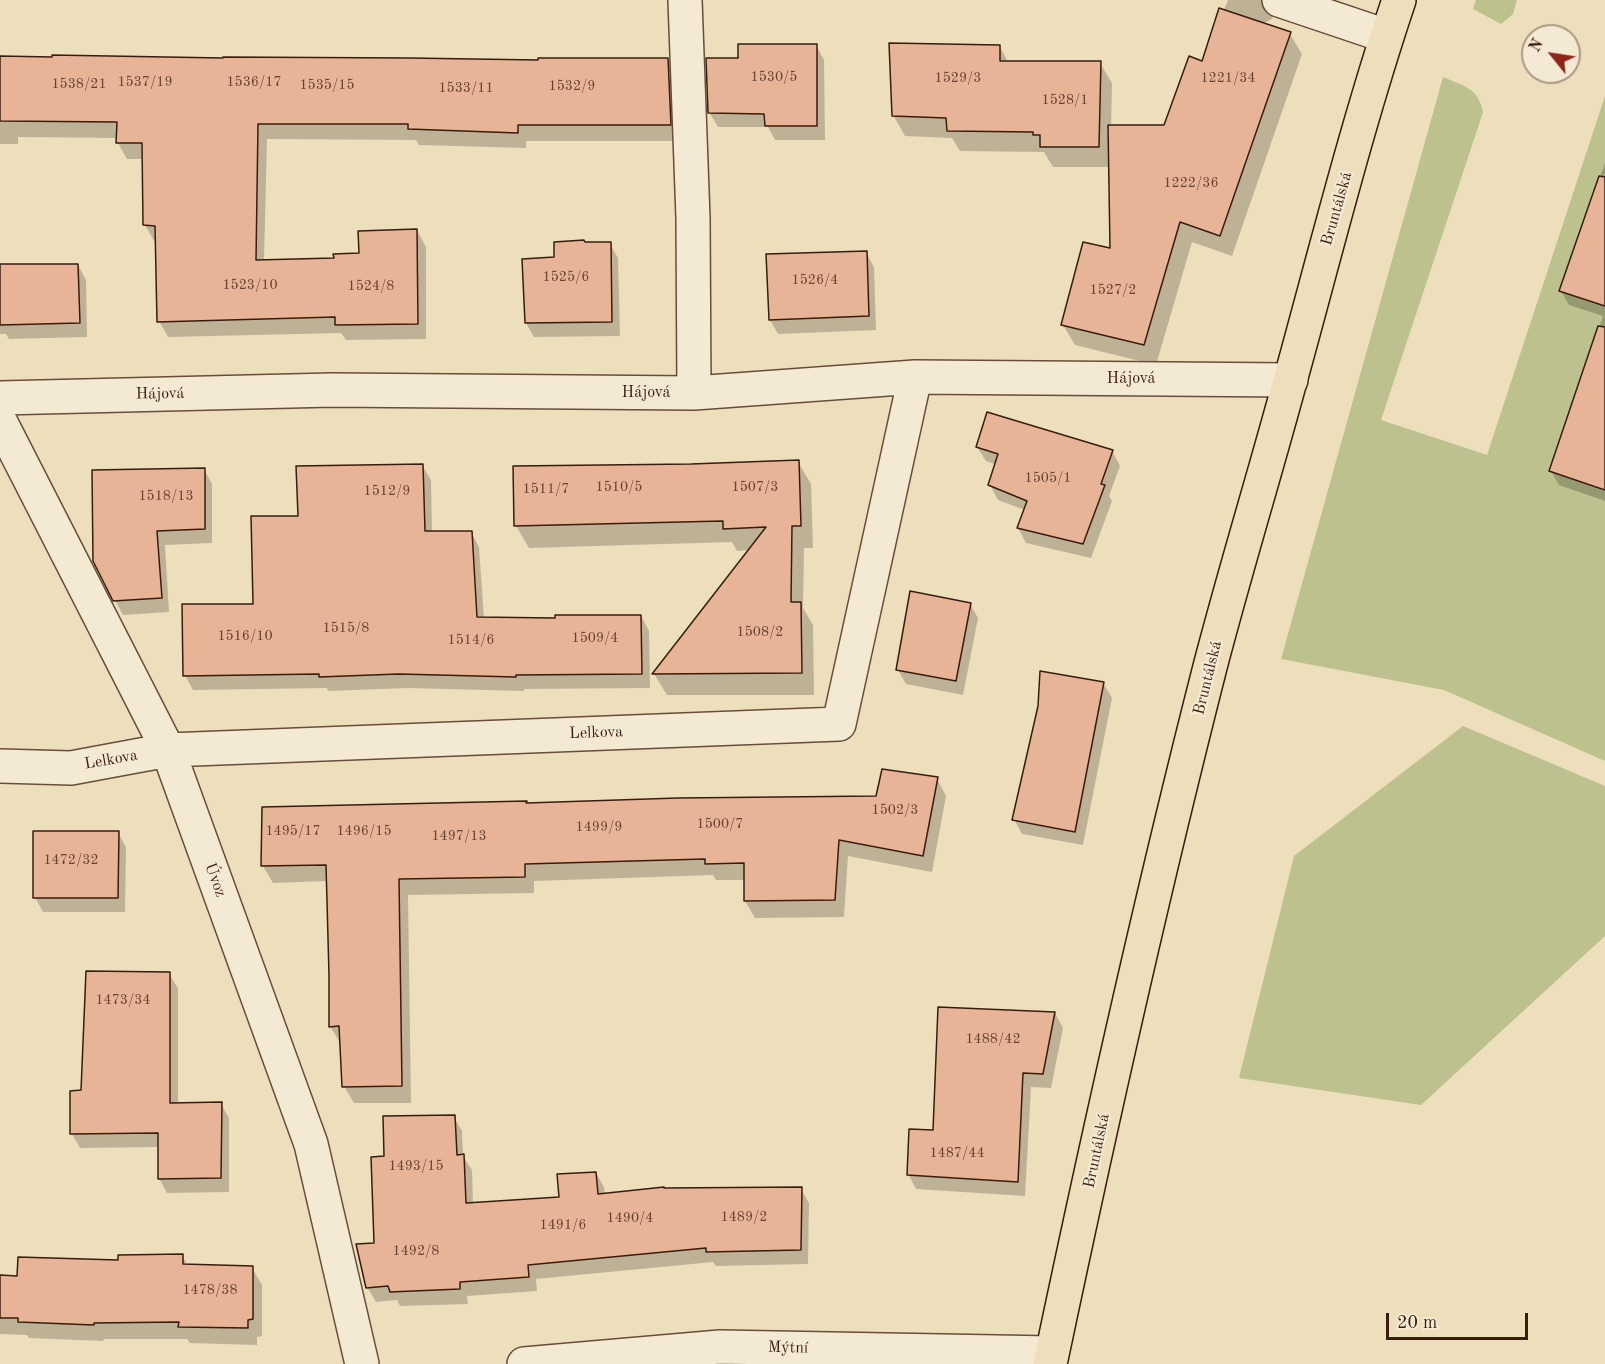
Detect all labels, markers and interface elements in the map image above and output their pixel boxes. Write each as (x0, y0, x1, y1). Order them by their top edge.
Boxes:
north arrow (1521, 24, 1581, 84)
text: N (1527, 37, 1547, 55)
house number: 1530/5 (751, 69, 797, 85)
house number: 1529/3 (935, 70, 981, 86)
house number: 1221/34 (1200, 70, 1256, 86)
house number: 1537/19 (117, 74, 173, 90)
house number: 1536/17 (226, 74, 282, 90)
house number: 1538/21 (51, 76, 107, 92)
house number: 1535/15 (299, 77, 355, 93)
house number: 1532/9 (549, 78, 595, 94)
house number: 1533/11 (438, 80, 494, 96)
house number: 1528/1 (1042, 92, 1088, 108)
street label: Bruntálská (1317, 170, 1357, 248)
house number: 1222/36 (1163, 175, 1219, 191)
house number: 1525/6 (543, 269, 589, 285)
house number: 1526/4 (792, 272, 838, 288)
house number: 1523/10 (222, 277, 278, 293)
house number: 1524/8 (348, 278, 394, 294)
house number: 1527/2 (1090, 282, 1136, 298)
street label: Hájová (1107, 369, 1155, 389)
street label: Hájová (622, 383, 670, 403)
street label: Hájová (135, 384, 185, 404)
house number: 1505/1 (1025, 470, 1071, 486)
house number: 1510/5 (596, 479, 642, 495)
house number: 1507/3 (732, 479, 778, 495)
house number: 1511/7 (523, 481, 569, 497)
house number: 1512/9 (364, 483, 410, 499)
house number: 1518/13 (138, 488, 194, 504)
house number: 1515/8 (323, 620, 369, 636)
house number: 1508/2 (737, 624, 783, 640)
house number: 1516/10 (217, 628, 273, 644)
house number: 1509/4 (572, 630, 618, 646)
house number: 1514/6 (448, 632, 494, 648)
street label: Bruntálská (1190, 639, 1226, 717)
street label: Lelkova (569, 722, 623, 744)
street label: Lelkova (83, 746, 139, 774)
house number: 1502/3 (872, 802, 918, 818)
house number: 1500/7 (697, 816, 743, 832)
house number: 1499/9 (576, 819, 622, 835)
house number: 1495/17 (265, 823, 321, 839)
house number: 1496/15 (336, 823, 392, 839)
house number: 1497/13 (431, 828, 487, 844)
house number: 1472/32 (43, 852, 99, 868)
street label: Úvoz (200, 860, 230, 900)
house number: 1473/34 (95, 992, 151, 1008)
house number: 1488/42 (965, 1031, 1021, 1047)
street label: Bruntálská (1080, 1112, 1114, 1190)
house number: 1487/44 (929, 1145, 985, 1161)
house number: 1493/15 (388, 1158, 444, 1174)
house number: 1489/2 (721, 1209, 767, 1225)
house number: 1490/4 (607, 1210, 653, 1226)
house number: 1491/6 (540, 1217, 586, 1233)
house number: 1492/8 (393, 1243, 439, 1259)
house number: 1478/38 (182, 1282, 238, 1298)
scale bar (1389, 1301, 1532, 1339)
text: 20 m (1397, 1314, 1437, 1332)
street label: Mýtní (768, 1338, 808, 1358)

